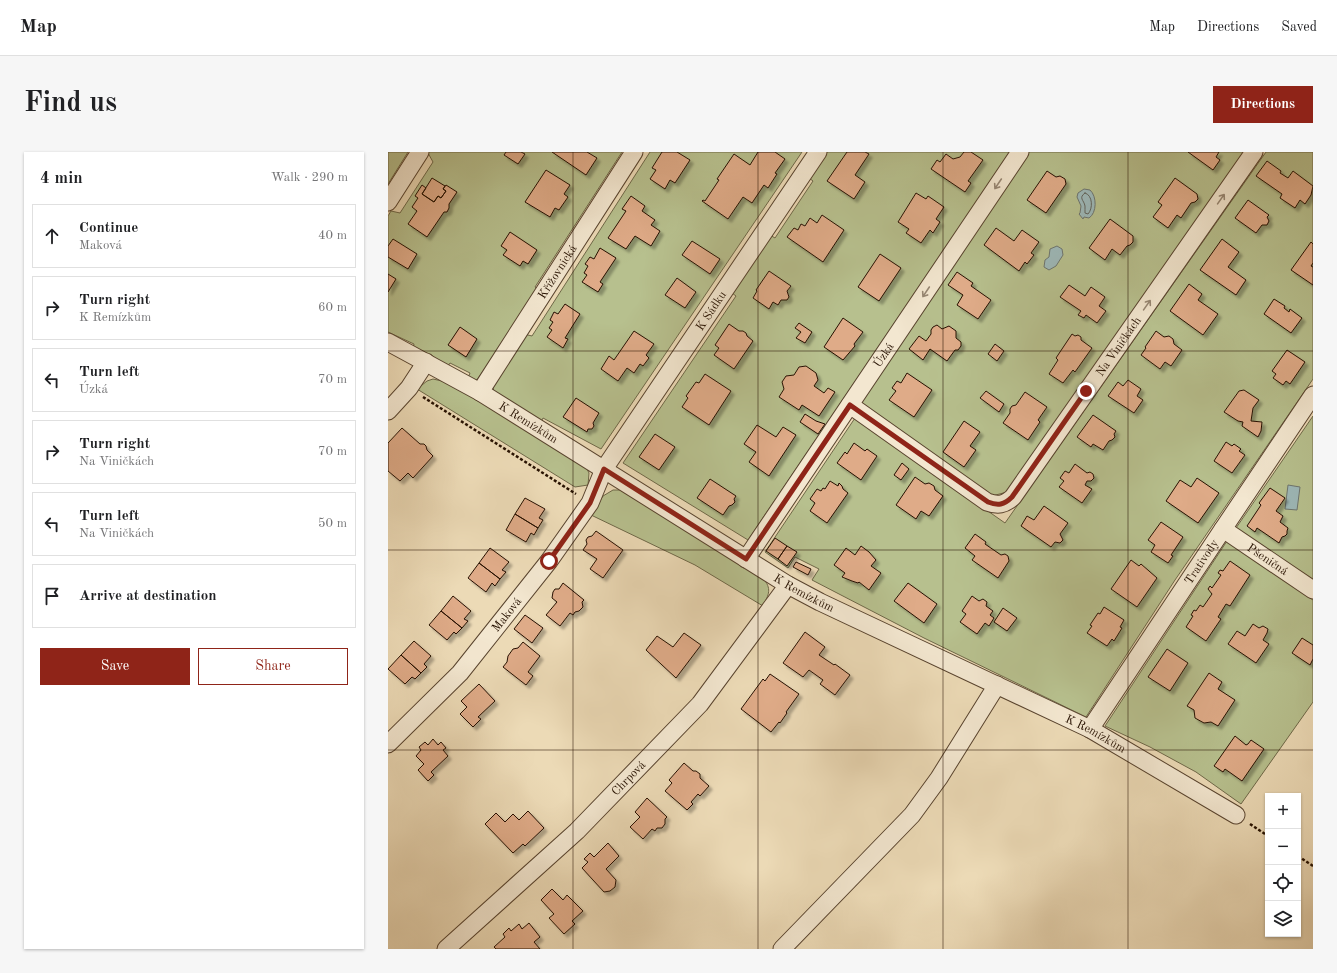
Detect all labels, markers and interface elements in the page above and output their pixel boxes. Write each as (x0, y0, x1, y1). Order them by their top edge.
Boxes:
text: Map (20, 18, 57, 37)
text: Map (1149, 20, 1175, 34)
text: Directions (1197, 20, 1259, 34)
text: Saved (1281, 20, 1317, 34)
button: Directions (1213, 86, 1313, 123)
text: Find us (24, 90, 117, 118)
text: 4 min (40, 170, 83, 187)
text: Walk · 290 m (271, 171, 348, 184)
one-way arrow (994, 179, 1002, 190)
one-way arrow (1217, 193, 1225, 204)
text: Continue (79, 221, 138, 236)
icon: ahead (41, 225, 63, 247)
text: 40 m (318, 229, 347, 242)
text: Maková (79, 239, 122, 252)
street label: Křížovnická (536, 243, 580, 301)
one-way arrow (922, 286, 930, 297)
street label: K Sádku (694, 289, 730, 333)
text: Turn right (79, 293, 150, 308)
icon: right (41, 297, 63, 319)
one-way arrow (1143, 300, 1151, 311)
text: 60 m (318, 301, 347, 314)
text: K Remízkům (79, 311, 151, 324)
street label: Na Viničkách (1094, 315, 1144, 379)
street label: Úzká (868, 341, 897, 370)
text: Turn left (79, 365, 139, 380)
icon: left (41, 369, 63, 391)
text: 70 m (318, 373, 347, 386)
route end (1077, 382, 1095, 400)
text: Úzká (79, 383, 108, 396)
street label: K Remízkům (497, 400, 560, 446)
text: Turn right (79, 437, 150, 452)
icon: right (41, 441, 63, 463)
text: 70 m (318, 445, 347, 458)
text: Na Viničkách (79, 455, 154, 468)
text: Turn left (79, 509, 139, 524)
icon: left (41, 513, 63, 535)
text: 50 m (318, 517, 347, 530)
text: Na Viničkách (79, 527, 154, 540)
street label: Trativody (1183, 537, 1222, 587)
street label: Pšeničná (1245, 542, 1290, 578)
route start (540, 552, 558, 570)
street label: K Remízkům (771, 572, 836, 615)
icon: arrive (41, 585, 63, 607)
text: Arrive at destination (79, 589, 217, 604)
street label: Maková (490, 596, 524, 634)
button: Save (40, 648, 190, 685)
button: Share (198, 648, 348, 685)
street label: K Remízkům (1063, 713, 1128, 756)
street label: Chrpová (610, 759, 648, 798)
map controls (1265, 793, 1301, 937)
button: + (1265, 793, 1301, 829)
button: − (1265, 829, 1301, 865)
button: locate (1265, 865, 1301, 901)
button: layers (1265, 901, 1301, 937)

